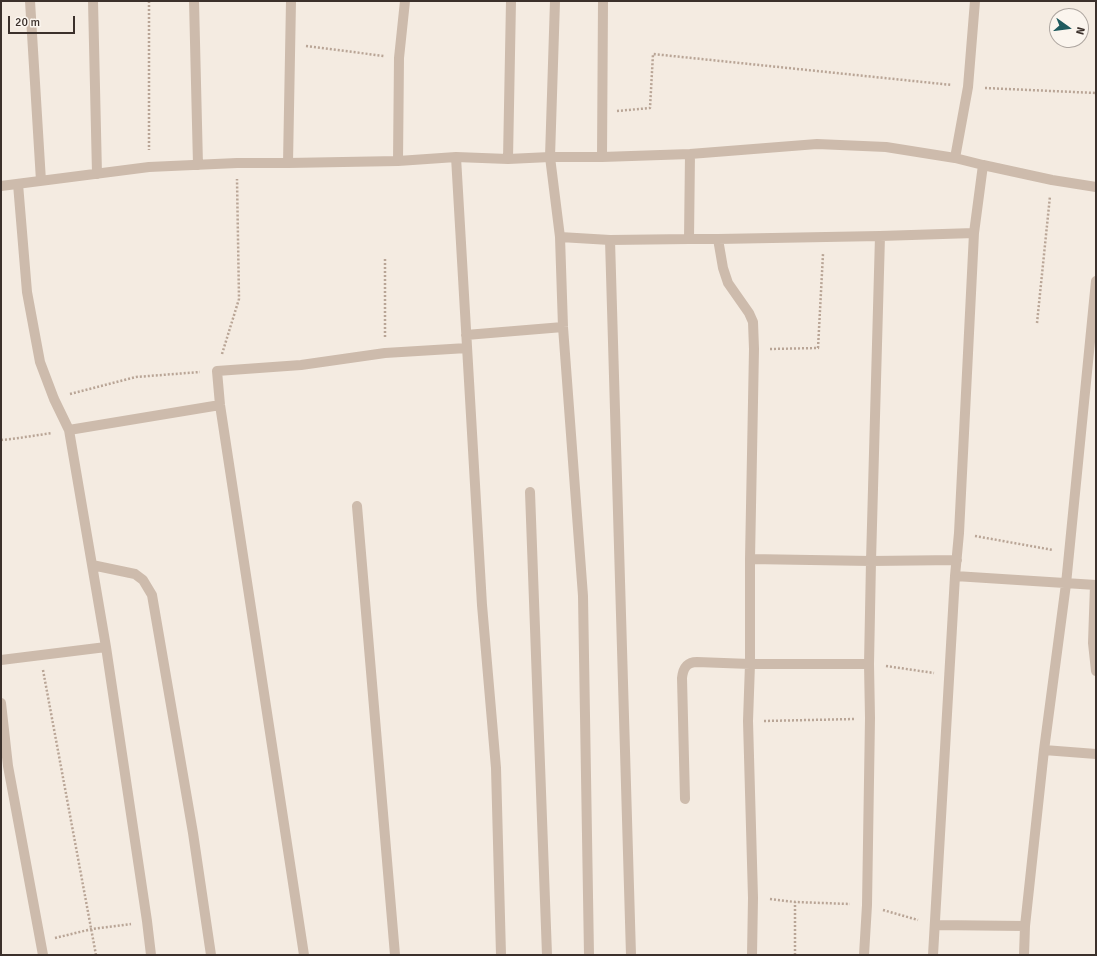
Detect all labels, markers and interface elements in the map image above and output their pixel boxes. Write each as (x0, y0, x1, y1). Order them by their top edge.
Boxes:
scale bar (10, 8, 77, 34)
north arrow (1049, 8, 1089, 48)
text: 20 m (15, 15, 40, 30)
text: N (1073, 25, 1087, 36)

